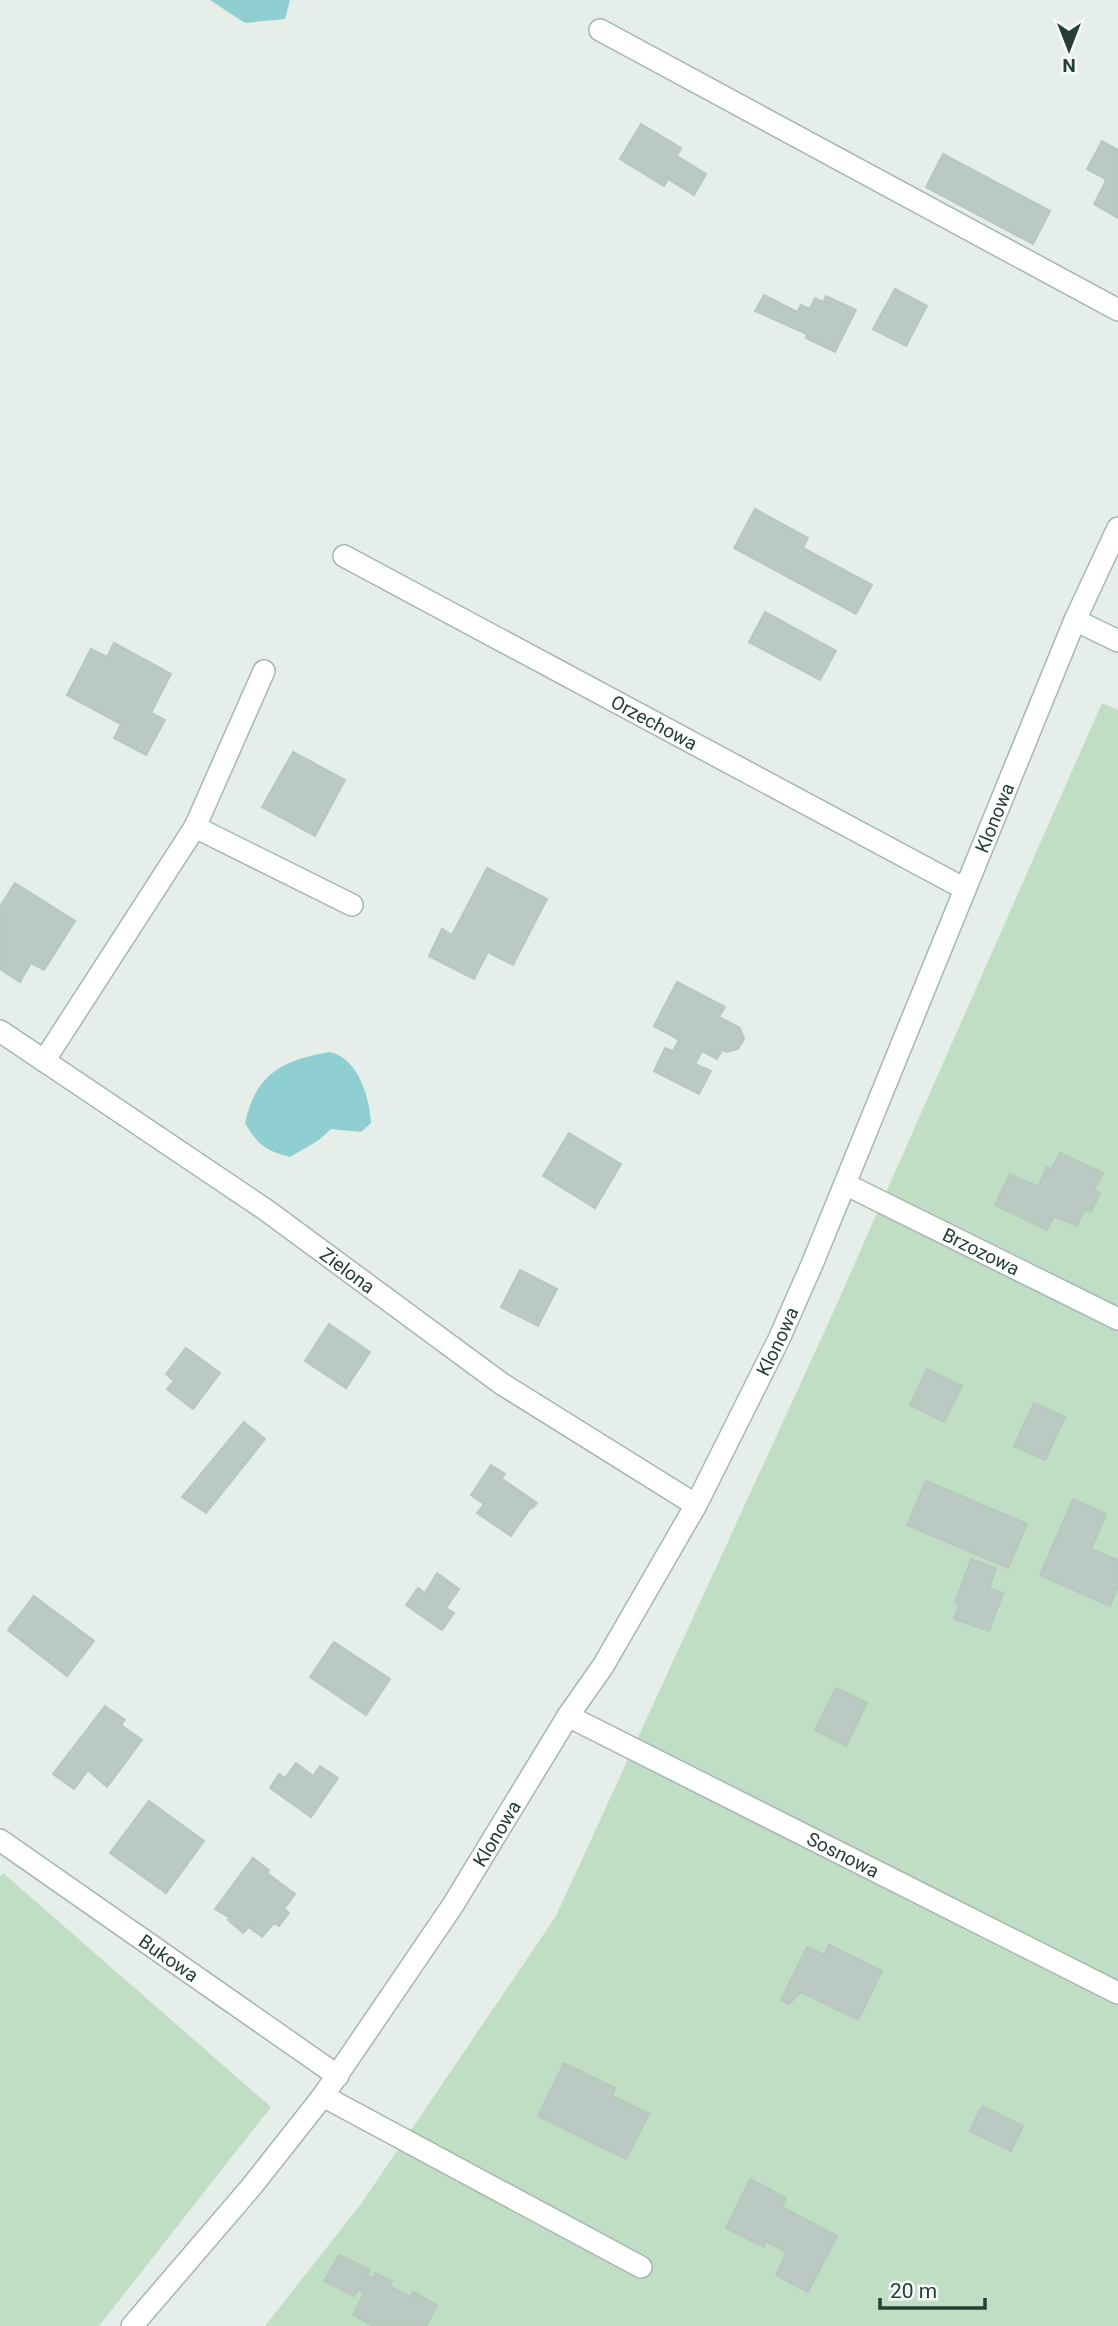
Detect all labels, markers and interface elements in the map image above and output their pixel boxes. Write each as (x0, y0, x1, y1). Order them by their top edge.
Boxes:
north arrow (1034, 14, 1104, 84)
text: N (1062, 54, 1076, 77)
street label: Orzechowa (607, 690, 701, 755)
street label: Klonowa (970, 779, 1019, 856)
street label: Brzozowa (939, 1223, 1024, 1280)
street label: Zielona (316, 1242, 380, 1298)
street label: Klonowa (751, 1303, 803, 1380)
street label: Klonowa (468, 1796, 526, 1871)
street label: Sosnowa (803, 1827, 883, 1882)
street label: Bukowa (135, 1929, 203, 1987)
scale bar (880, 2266, 985, 2310)
text: 20 m (890, 2279, 937, 2303)

